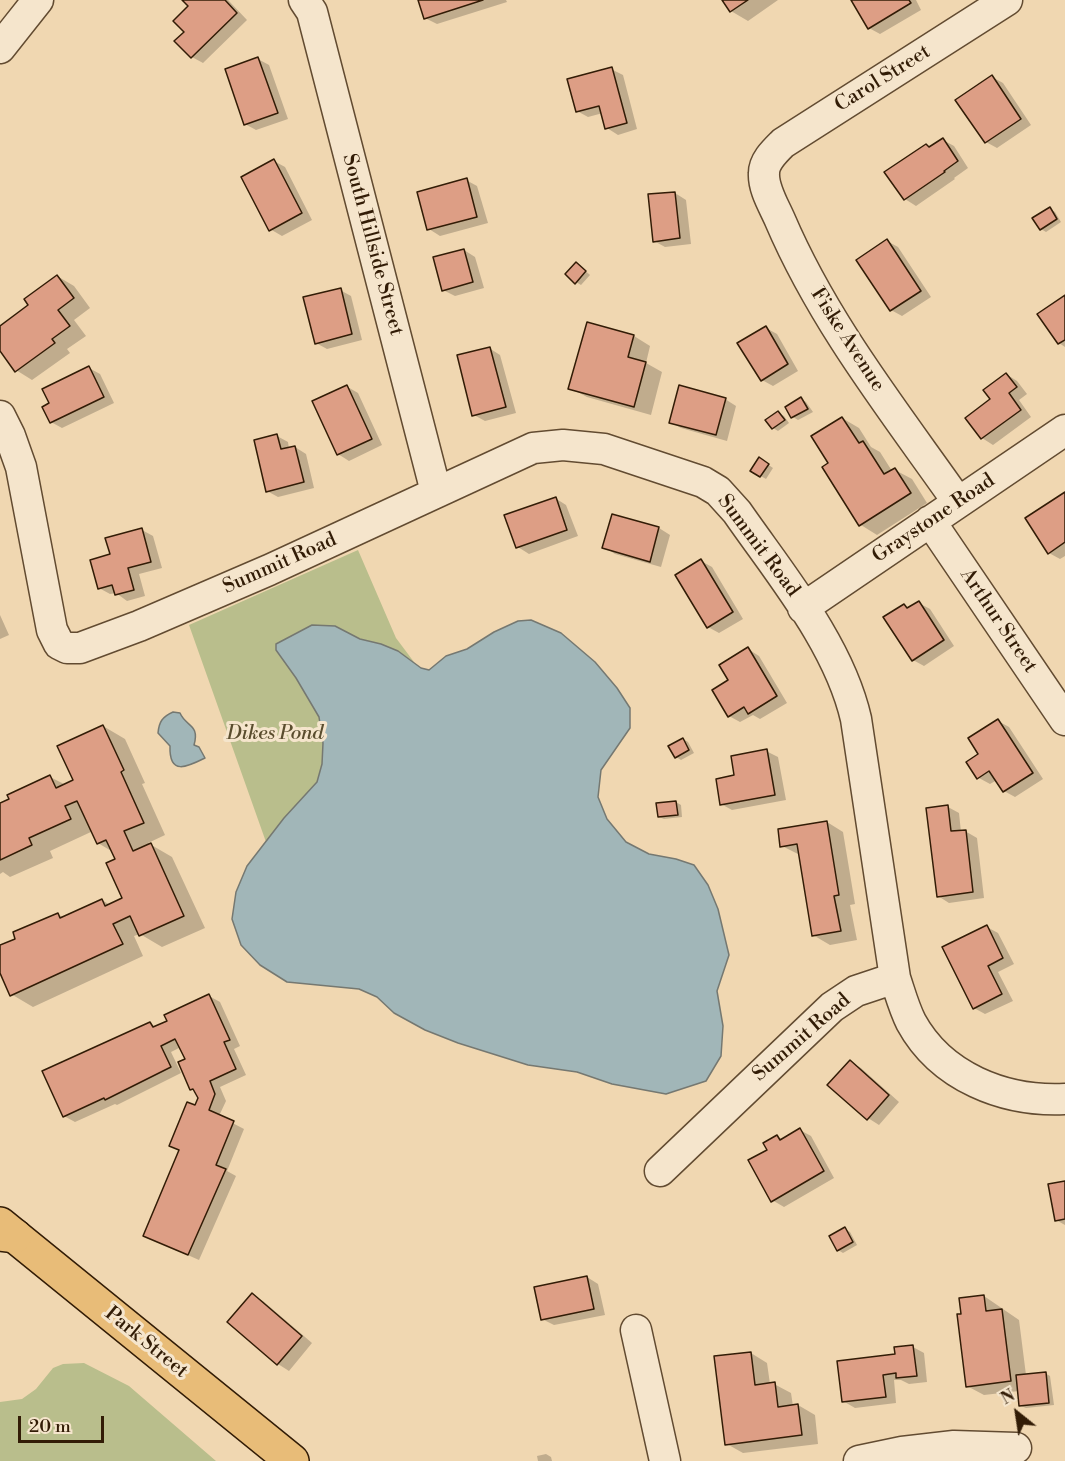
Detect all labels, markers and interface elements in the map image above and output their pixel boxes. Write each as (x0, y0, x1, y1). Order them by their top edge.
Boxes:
street label: Carol Street (831, 40, 935, 118)
street label: South Hillside Street (336, 151, 408, 339)
street label: Fiske Avenue (805, 284, 889, 396)
street label: Graystone Road (868, 469, 1000, 569)
street label: Summit Road (712, 490, 804, 602)
street label: Summit Road (219, 528, 341, 600)
street label: Arthur Street (954, 564, 1042, 678)
park label: Dikes Pond (226, 722, 324, 746)
street label: Summit Road (748, 989, 856, 1087)
street label: Park Street (100, 1302, 192, 1384)
north arrow (987, 1383, 1047, 1443)
text: N (998, 1386, 1018, 1409)
scale bar (21, 1404, 106, 1442)
text: 20 m (29, 1415, 71, 1438)

